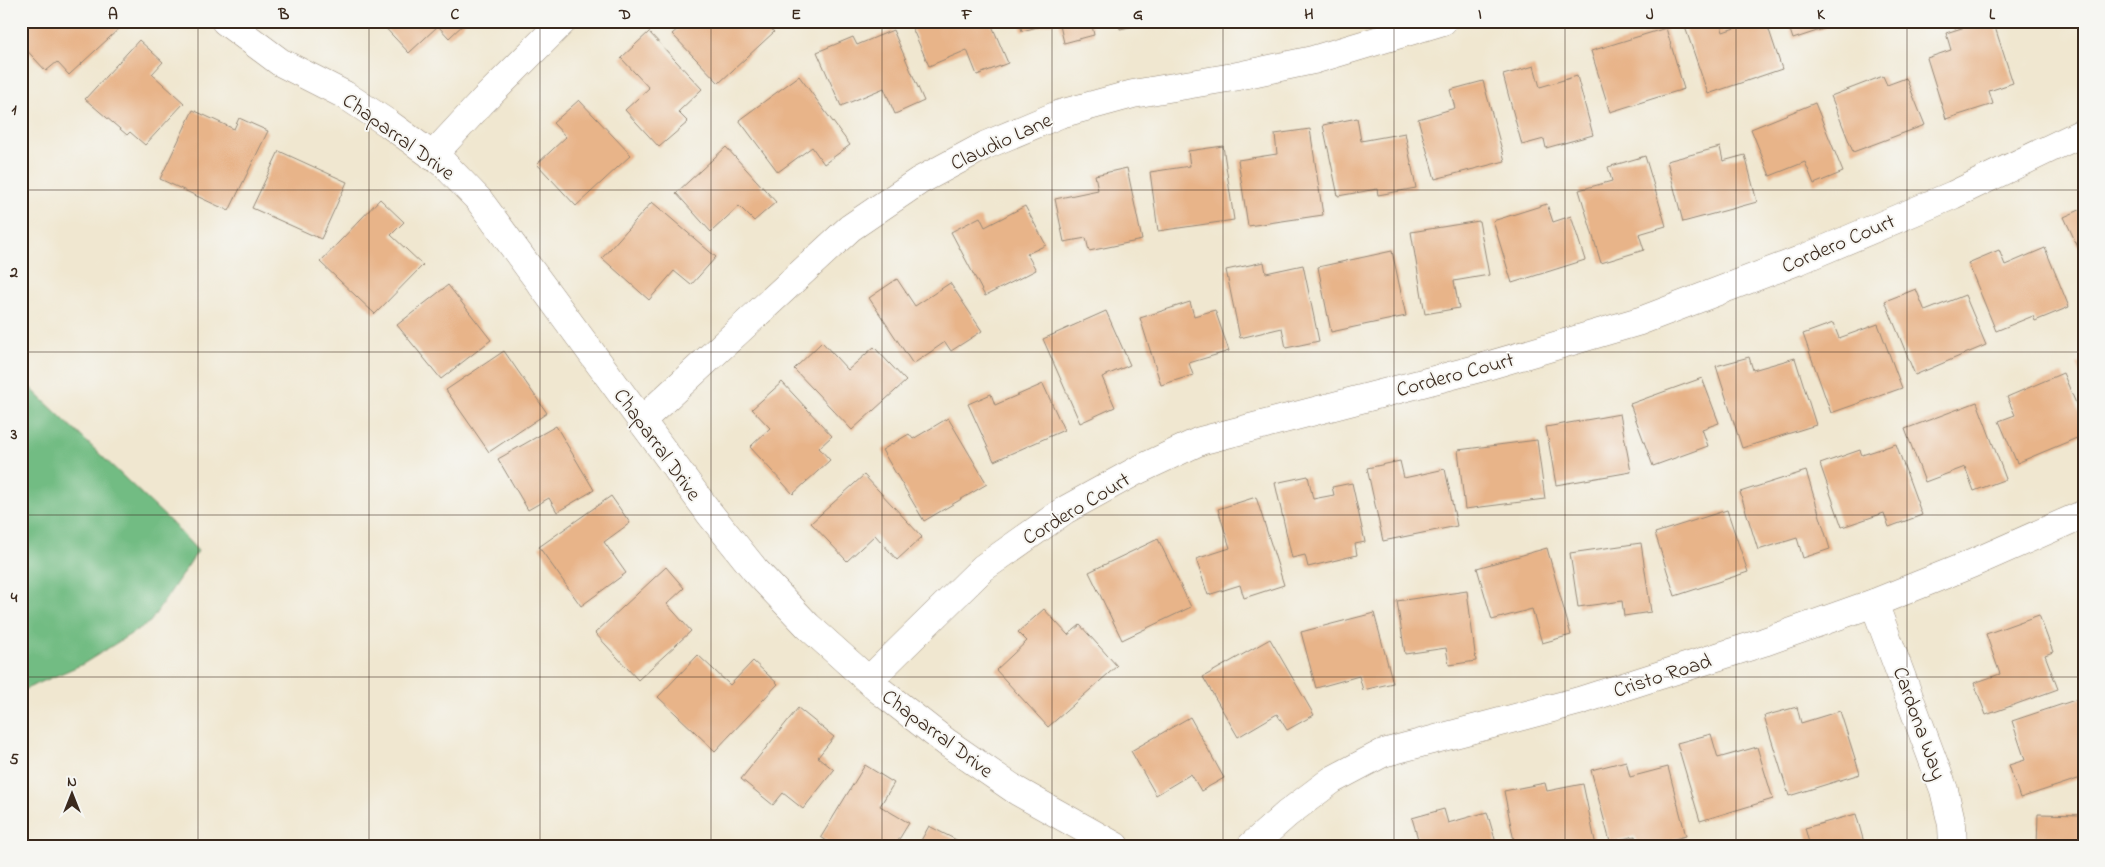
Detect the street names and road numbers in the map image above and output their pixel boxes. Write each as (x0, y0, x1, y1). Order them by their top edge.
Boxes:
street label: Chaparral Drive (335, 87, 461, 189)
street label: Claudio Lane (946, 106, 1058, 179)
street label: Cordero Court (1777, 207, 1900, 282)
street label: Cordero Court (1393, 346, 1518, 406)
street label: Chaparral Drive (605, 383, 708, 508)
street label: Cordero Court (1018, 466, 1137, 554)
street label: Cristo Road (1610, 647, 1716, 707)
street label: Cardona Way (1882, 663, 1952, 785)
street label: Chaparral Drive (875, 683, 999, 787)

